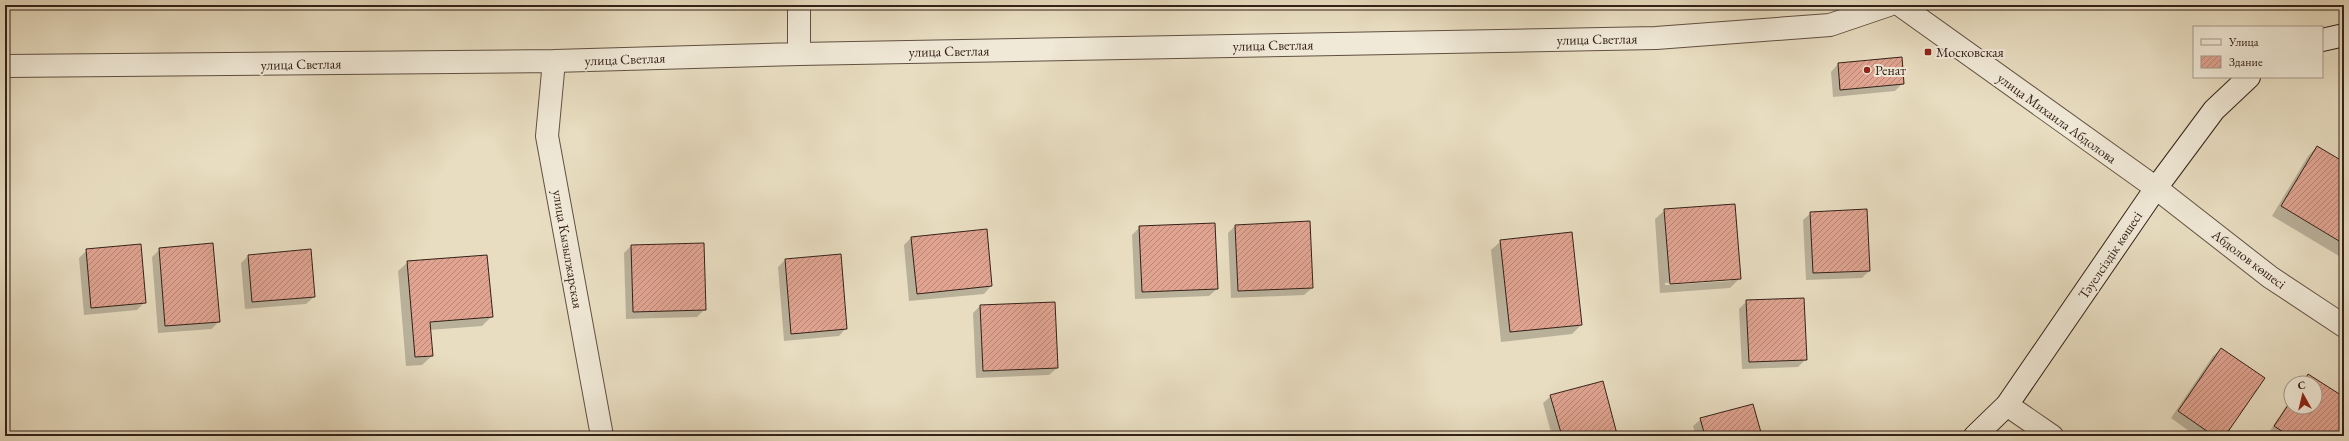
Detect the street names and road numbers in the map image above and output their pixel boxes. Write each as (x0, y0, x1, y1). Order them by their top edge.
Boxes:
street label: улица Светлая (1556, 29, 1638, 49)
street label: улица Светлая (1232, 35, 1314, 55)
street label: улица Светлая (908, 41, 990, 61)
street label: улица Светлая (584, 49, 666, 69)
street label: улица Светлая (260, 54, 342, 74)
street label: улица Михаила Абдолова (1994, 69, 2121, 168)
street label: улица Кызылжарская (549, 188, 587, 310)
street label: Тәуелсіздік көшесі (2074, 207, 2146, 302)
street label: Абдолов көшесі (2207, 225, 2290, 293)

